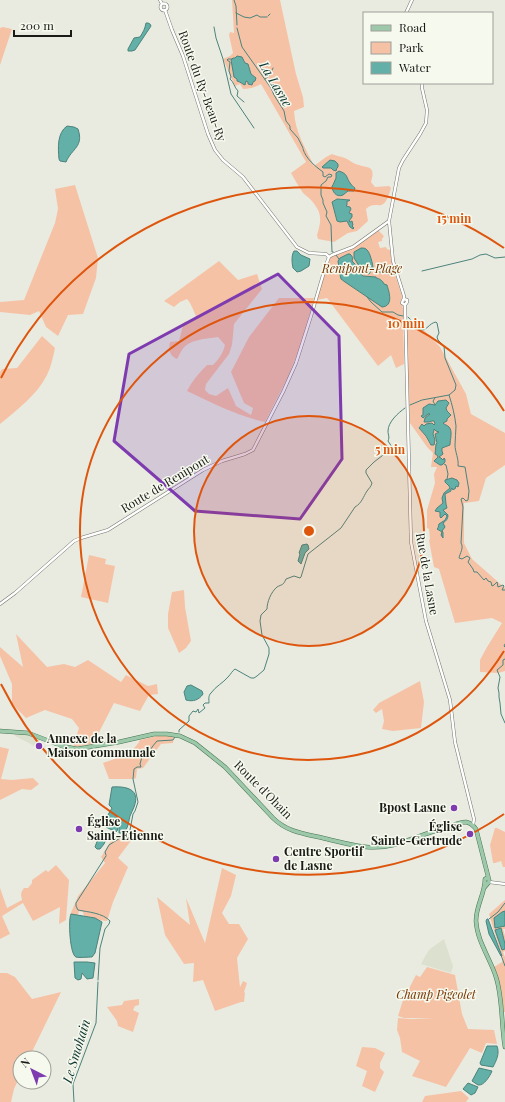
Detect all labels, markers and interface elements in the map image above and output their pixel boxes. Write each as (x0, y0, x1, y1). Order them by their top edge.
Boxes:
scale bar (14, 12, 71, 38)
legend (363, 12, 493, 84)
text: 200 m (20, 17, 54, 33)
text: Road (399, 19, 426, 35)
street label: Route du Ry-Beau-Ry (175, 28, 230, 143)
text: Park (399, 39, 424, 55)
water label: La Lasne (256, 57, 297, 110)
text: Water (398, 59, 432, 75)
text: 15 min (437, 210, 472, 226)
park label: Renipont-Plage (321, 260, 402, 276)
text: 10 min (387, 315, 425, 331)
text: 5 min (375, 441, 406, 457)
street label: Route de Renipont (117, 450, 212, 516)
centre of rings (302, 524, 316, 538)
street label: Rue de la Lasne (413, 531, 443, 616)
place label: Annexe de la Maison communale (46, 730, 156, 760)
marker: Annexe de la Maison communale (34, 741, 44, 751)
street label: Route d'Ohain (231, 757, 296, 822)
place label: Bpost Lasne (379, 799, 446, 815)
marker: Bpost Lasne (449, 803, 459, 813)
place label: Église Saint-Etienne (87, 813, 164, 843)
place label: Église Sainte-Gertrude (371, 818, 462, 848)
marker: Église Saint-Etienne (74, 824, 84, 834)
marker: Église Sainte-Gertrude (465, 829, 475, 839)
place label: Centre Sportif de Lasne (284, 843, 365, 873)
marker: Centre Sportif de Lasne (271, 854, 281, 864)
park label: Champ Pigeolet (396, 986, 477, 1002)
water label: Le Smohain (57, 1017, 93, 1086)
north arrow (12, 1050, 52, 1090)
text: N (17, 1054, 33, 1070)

